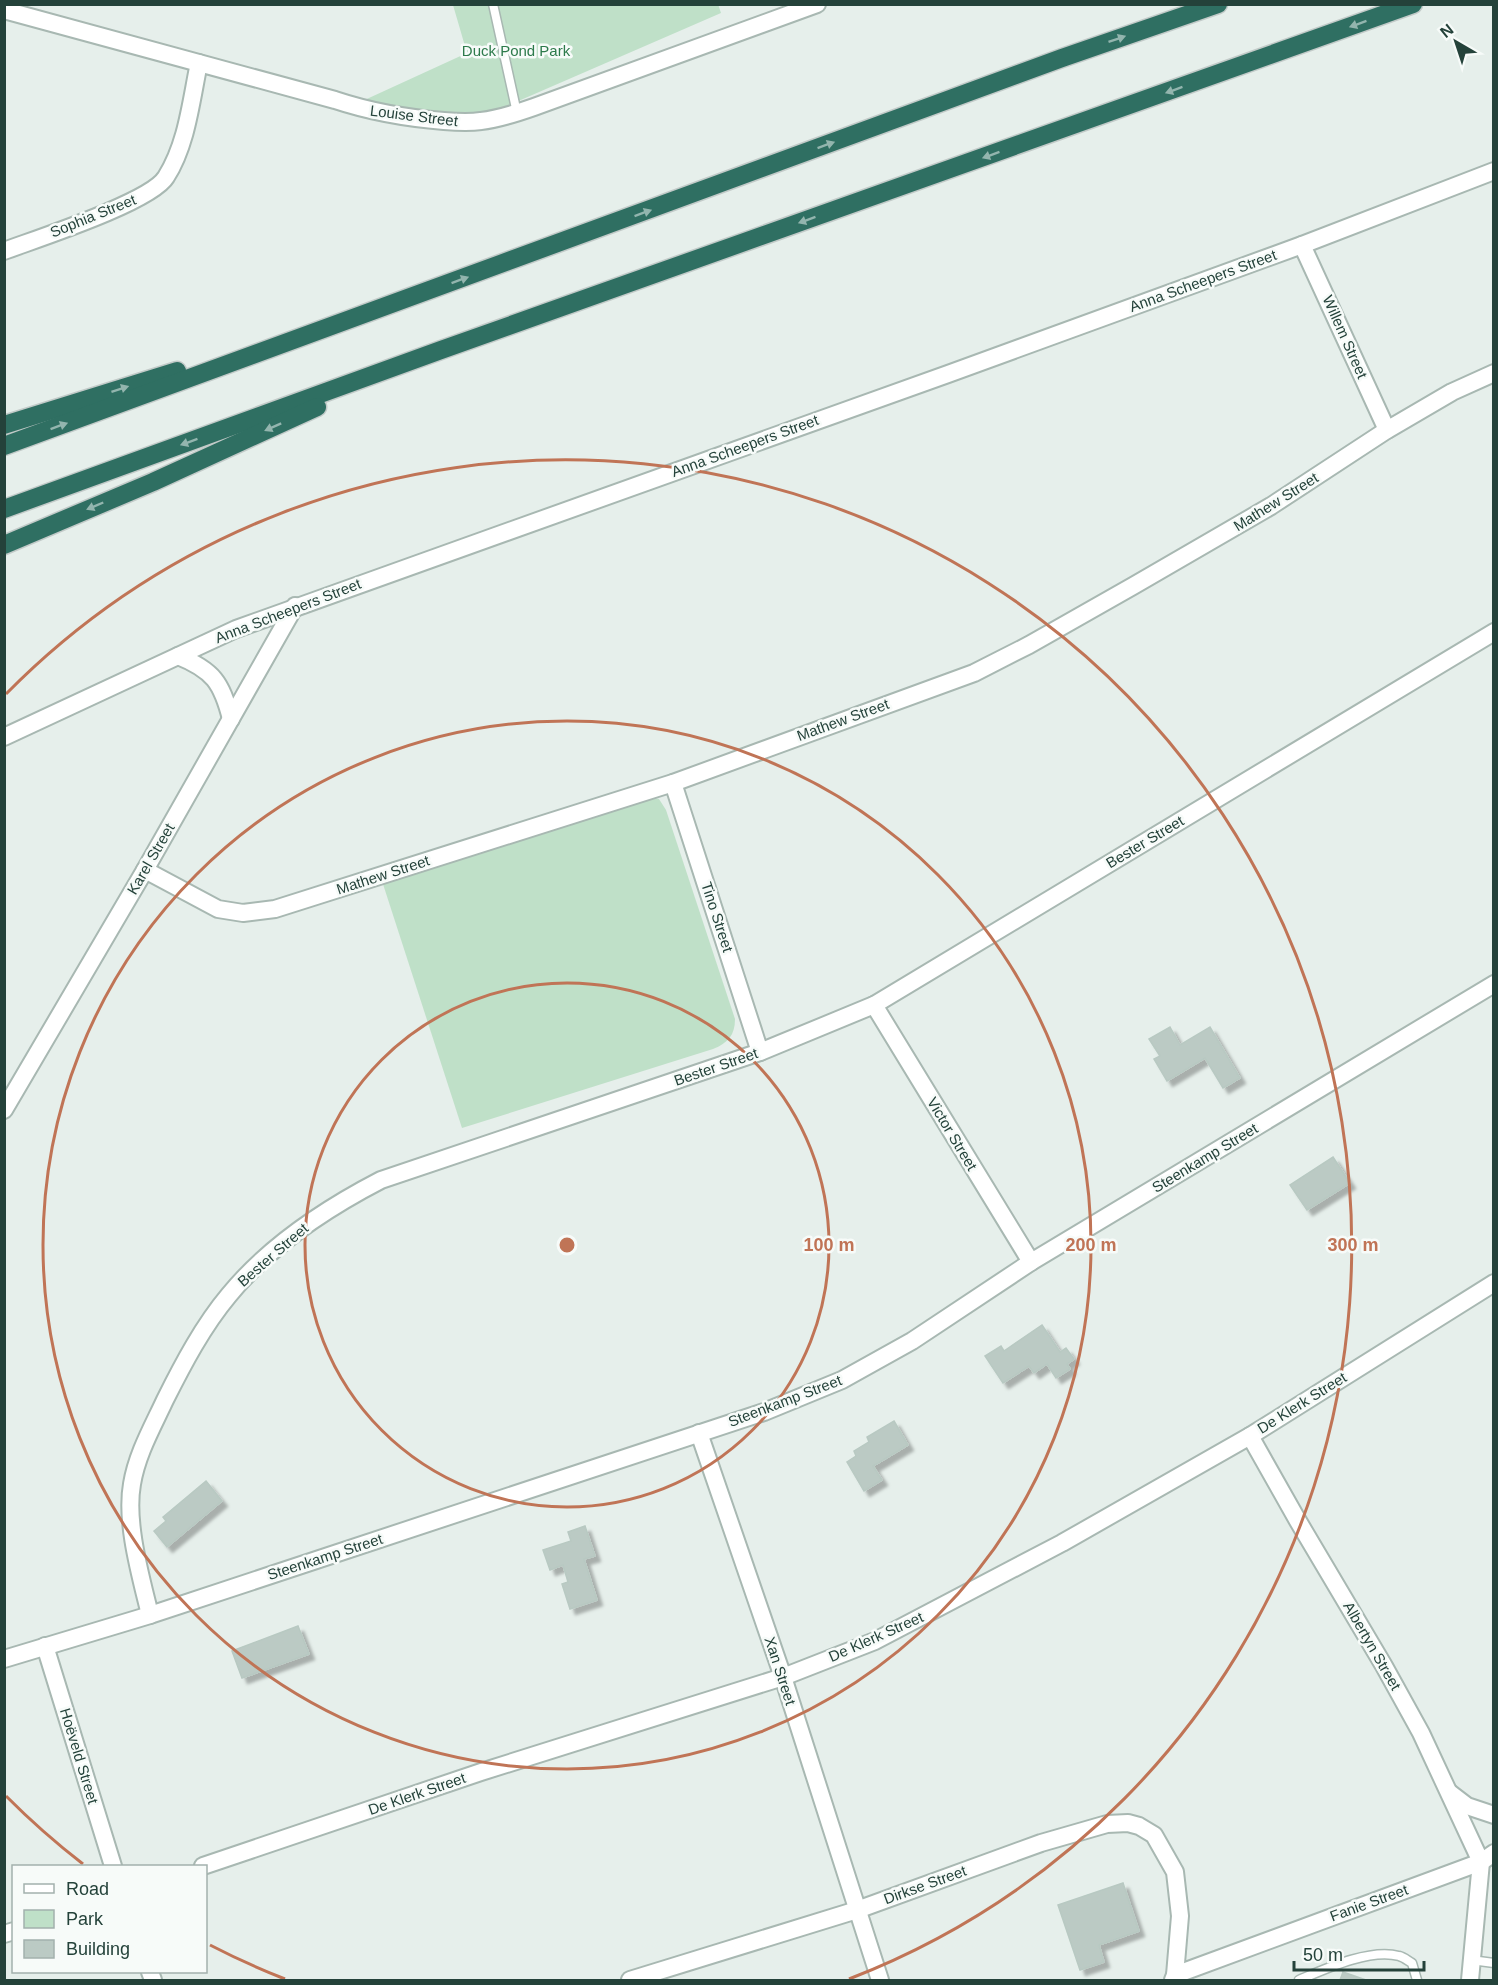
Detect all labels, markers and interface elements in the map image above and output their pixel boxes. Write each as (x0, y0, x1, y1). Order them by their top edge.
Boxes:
north arrow (1426, 12, 1486, 72)
one-way arrow (1349, 20, 1367, 30)
text: N (1437, 20, 1457, 41)
one-way arrow (1108, 34, 1126, 44)
park label: Duck Pond Park (462, 42, 571, 59)
one-way arrow (1165, 85, 1183, 95)
street label: Louise Street (369, 102, 460, 129)
one-way arrow (817, 140, 835, 150)
one-way arrow (981, 150, 999, 160)
street label: Sophia Street (47, 190, 139, 240)
one-way arrow (634, 207, 652, 217)
one-way arrow (798, 216, 816, 226)
street label: Anna Scheepers Street (1127, 246, 1279, 315)
one-way arrow (451, 275, 469, 285)
street label: Willem Street (1320, 293, 1372, 382)
one-way arrow (111, 384, 129, 393)
street label: Anna Scheepers Street (669, 411, 821, 480)
one-way arrow (51, 421, 69, 431)
one-way arrow (265, 422, 282, 431)
one-way arrow (180, 438, 198, 447)
street label: Mathew Street (1230, 468, 1322, 534)
one-way arrow (86, 501, 104, 511)
street label: Anna Scheepers Street (212, 575, 364, 646)
street label: Mathew Street (794, 695, 892, 744)
street label: Bester Street (1103, 811, 1187, 871)
street label: Karel Street (123, 819, 178, 897)
street label: Mathew Street (334, 851, 432, 898)
street label: Tino Street (698, 880, 737, 955)
street label: Bester Street (672, 1044, 761, 1089)
street label: Victor Street (924, 1094, 981, 1174)
street label: Steenkamp Street (1149, 1119, 1261, 1196)
street label: Bester Street (234, 1219, 312, 1290)
centre of rings (557, 1235, 577, 1255)
text: 100 m (803, 1235, 855, 1255)
text: 200 m (1065, 1235, 1117, 1255)
text: 300 m (1327, 1235, 1379, 1255)
street label: De Klerk Street (1254, 1368, 1350, 1437)
street label: Steenkamp Street (726, 1371, 845, 1430)
street label: Steenkamp Street (265, 1530, 385, 1583)
street label: Albertyn Street (1340, 1599, 1405, 1694)
street label: De Klerk Street (826, 1608, 926, 1665)
street label: Xan Street (761, 1635, 800, 1708)
street label: Hoëveld Street (57, 1706, 102, 1807)
street label: De Klerk Street (366, 1769, 468, 1818)
street label: Dirkse Street (881, 1861, 969, 1907)
legend (12, 1865, 207, 1973)
text: Road (66, 1879, 109, 1899)
street label: Fanie Street (1328, 1880, 1411, 1924)
text: Park (66, 1909, 104, 1929)
scale bar (1294, 1934, 1424, 1972)
text: Building (66, 1939, 130, 1959)
text: 50 m (1303, 1945, 1343, 1965)

